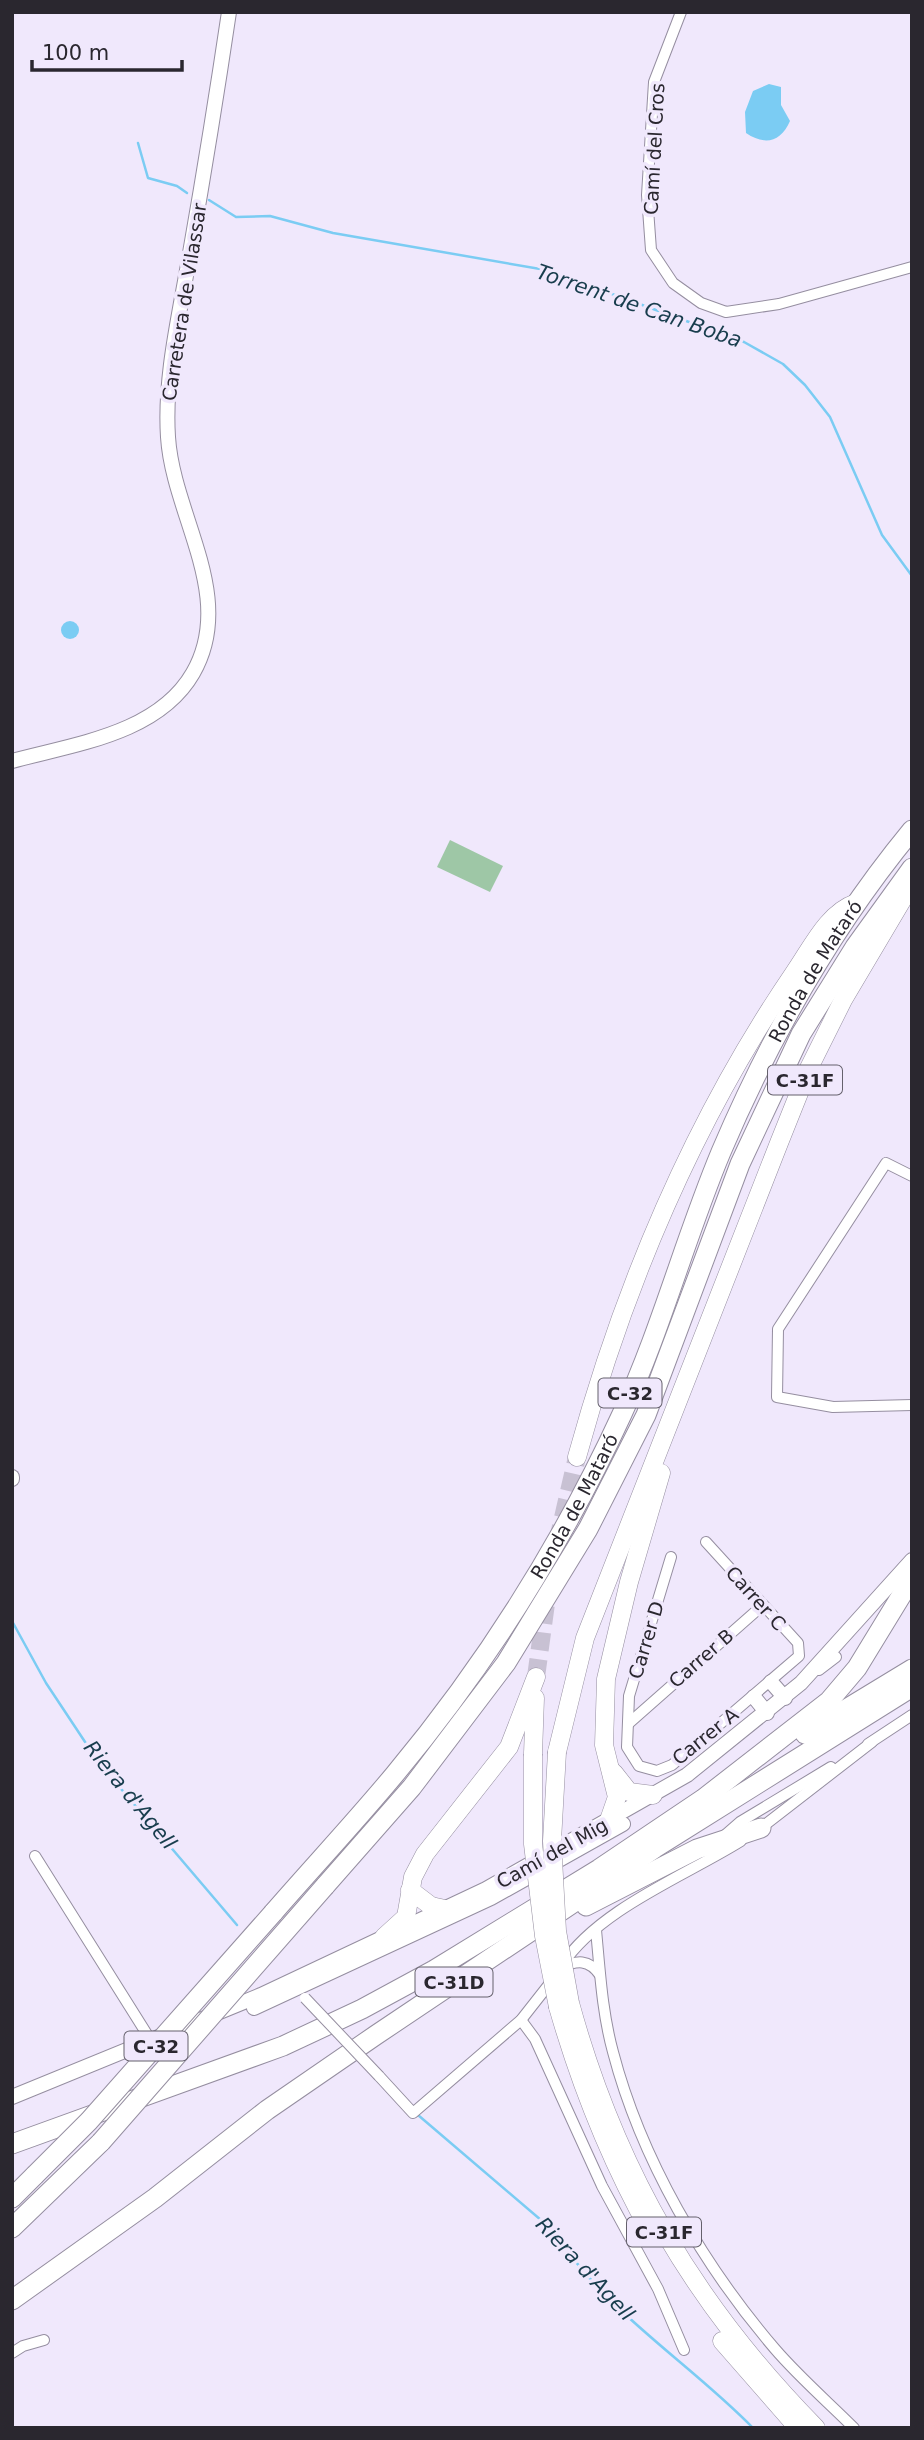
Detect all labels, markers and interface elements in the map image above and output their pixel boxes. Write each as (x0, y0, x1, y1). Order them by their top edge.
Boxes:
scale bar (32, 28, 182, 72)
text: 100 m (42, 41, 109, 65)
street label: Camí del Cros (640, 83, 668, 215)
street label: Carretera de Vilassar (157, 201, 211, 402)
water label: Torrent de Can Boba (533, 260, 745, 352)
street label: Ronda de Mataró (764, 896, 866, 1046)
road number: C-31F (768, 1065, 842, 1094)
road number: C-32 (598, 1378, 662, 1408)
street label: Ronda de Mataró (526, 1430, 622, 1583)
street label: Carrer C (722, 1561, 790, 1635)
street label: Carrer D (624, 1599, 668, 1681)
street label: Carrer B (664, 1624, 738, 1692)
street label: Carrer A (668, 1703, 742, 1769)
water label: Riera d'Agell (79, 1736, 181, 1854)
street label: Camí del Mig (493, 1813, 611, 1893)
road number: C-31D (416, 1968, 492, 1996)
road number: C-32 (124, 2032, 188, 2060)
water label: Riera d'Agell (531, 2212, 639, 2326)
road number: C-31F (627, 2218, 701, 2246)

